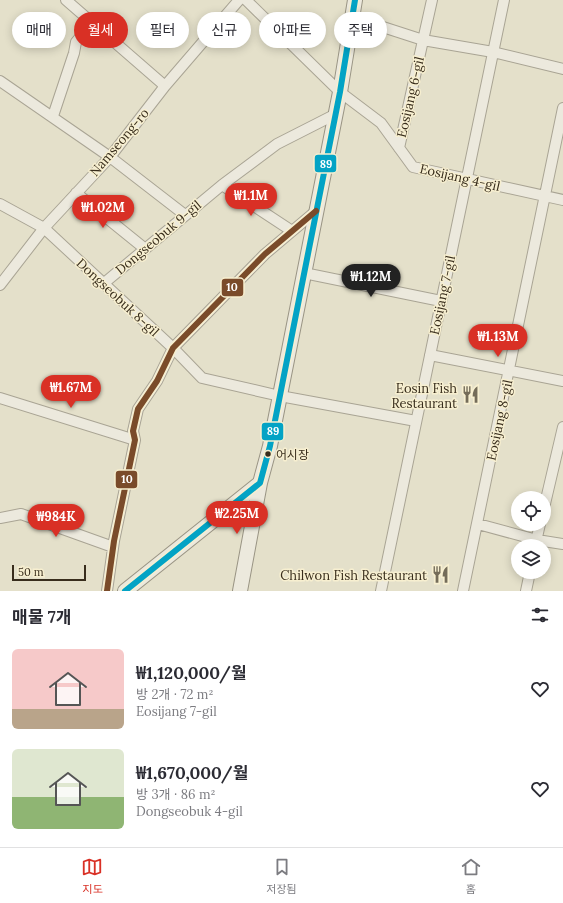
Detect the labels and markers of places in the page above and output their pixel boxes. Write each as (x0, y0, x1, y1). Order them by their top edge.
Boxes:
pin: ₩1.1M (223, 183, 279, 217)
pin: ₩1.02M (70, 195, 136, 229)
pin: ₩1.12M (338, 264, 404, 298)
pin: ₩1.13M (465, 324, 531, 358)
pin: ₩1.67M (38, 375, 104, 409)
place label: Eosin Fish Restaurant (391, 380, 457, 412)
restaurant icon: Eosin Fish Restaurant (460, 385, 480, 405)
place label: 어시장 (276, 447, 309, 462)
marker: 어시장 (263, 449, 273, 459)
pin: ₩2.25M (204, 501, 270, 535)
pin: ₩984K (28, 504, 84, 538)
restaurant icon: Chilwon Fish Restaurant (430, 565, 450, 585)
place label: Chilwon Fish Restaurant (280, 567, 427, 584)

